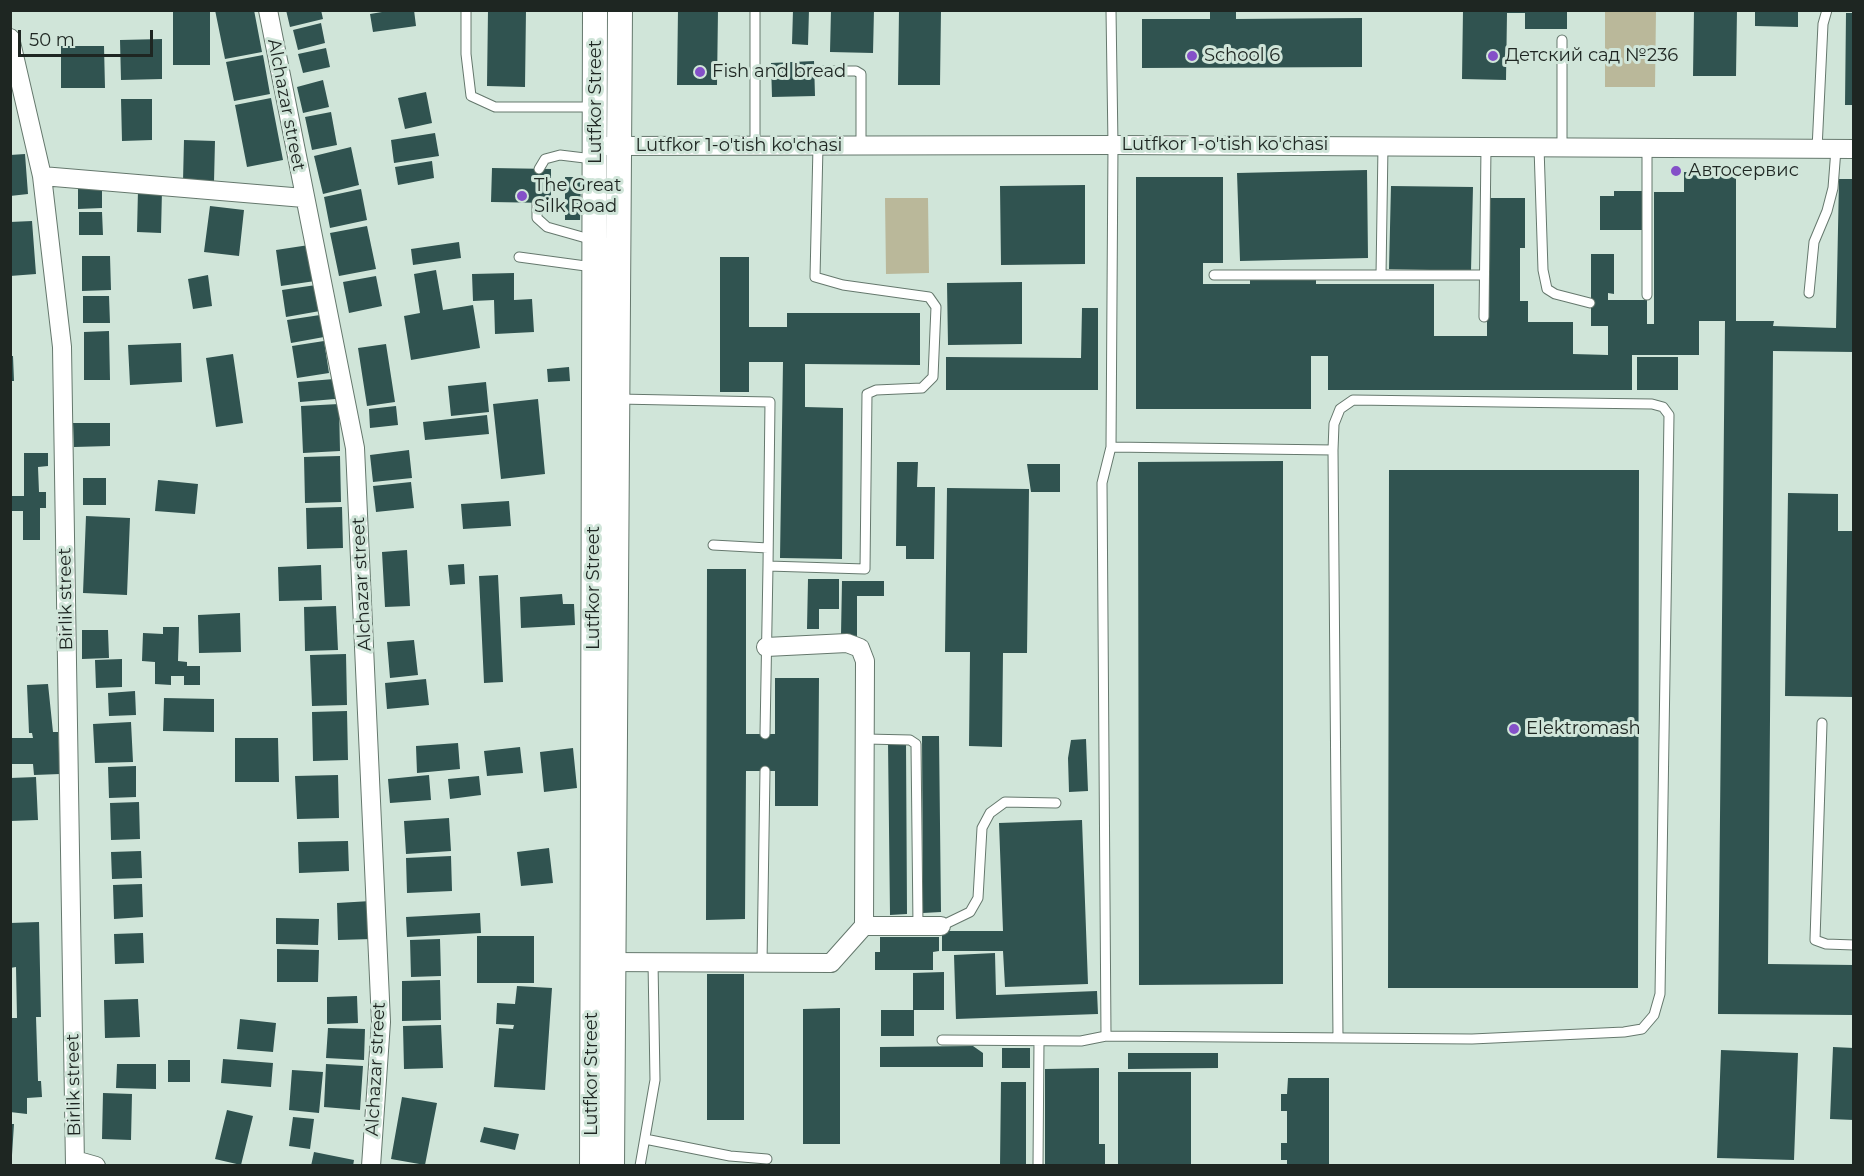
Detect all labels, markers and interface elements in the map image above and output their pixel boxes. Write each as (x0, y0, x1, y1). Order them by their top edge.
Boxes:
scale bar (21, 18, 156, 56)
text: 50 m (29, 29, 75, 51)
street label: Alchazar street (263, 37, 309, 173)
street label: Lutfkor Street (585, 40, 607, 164)
place label: School 6 (1204, 45, 1280, 67)
place label: Детский сад №236 (1505, 45, 1678, 67)
marker: School 6 (1185, 49, 1199, 63)
marker: Детский сад №236 (1486, 49, 1500, 63)
place label: Fish and bread (712, 61, 846, 83)
marker: Fish and bread (693, 65, 707, 79)
street label: Lutfkor 1-o'tish ko'chasi (1122, 134, 1328, 156)
street label: Lutfkor 1-o'tish ko'chasi (636, 135, 842, 157)
place label: Автосервис (1688, 160, 1799, 182)
marker: Автосервис (1669, 164, 1683, 178)
place label: The Great Silk Road (534, 175, 622, 218)
marker: The Great Silk Road (515, 189, 529, 203)
street label: Alchazar street (348, 516, 376, 652)
street label: Lutfkor Street (583, 526, 605, 650)
street label: Birlik street (54, 547, 78, 651)
place label: Elektromash (1526, 718, 1641, 740)
marker: Elektromash (1507, 722, 1521, 736)
street label: Alchazar street (362, 1001, 390, 1137)
street label: Lutfkor Street (581, 1012, 603, 1136)
street label: Birlik street (62, 1033, 86, 1137)

